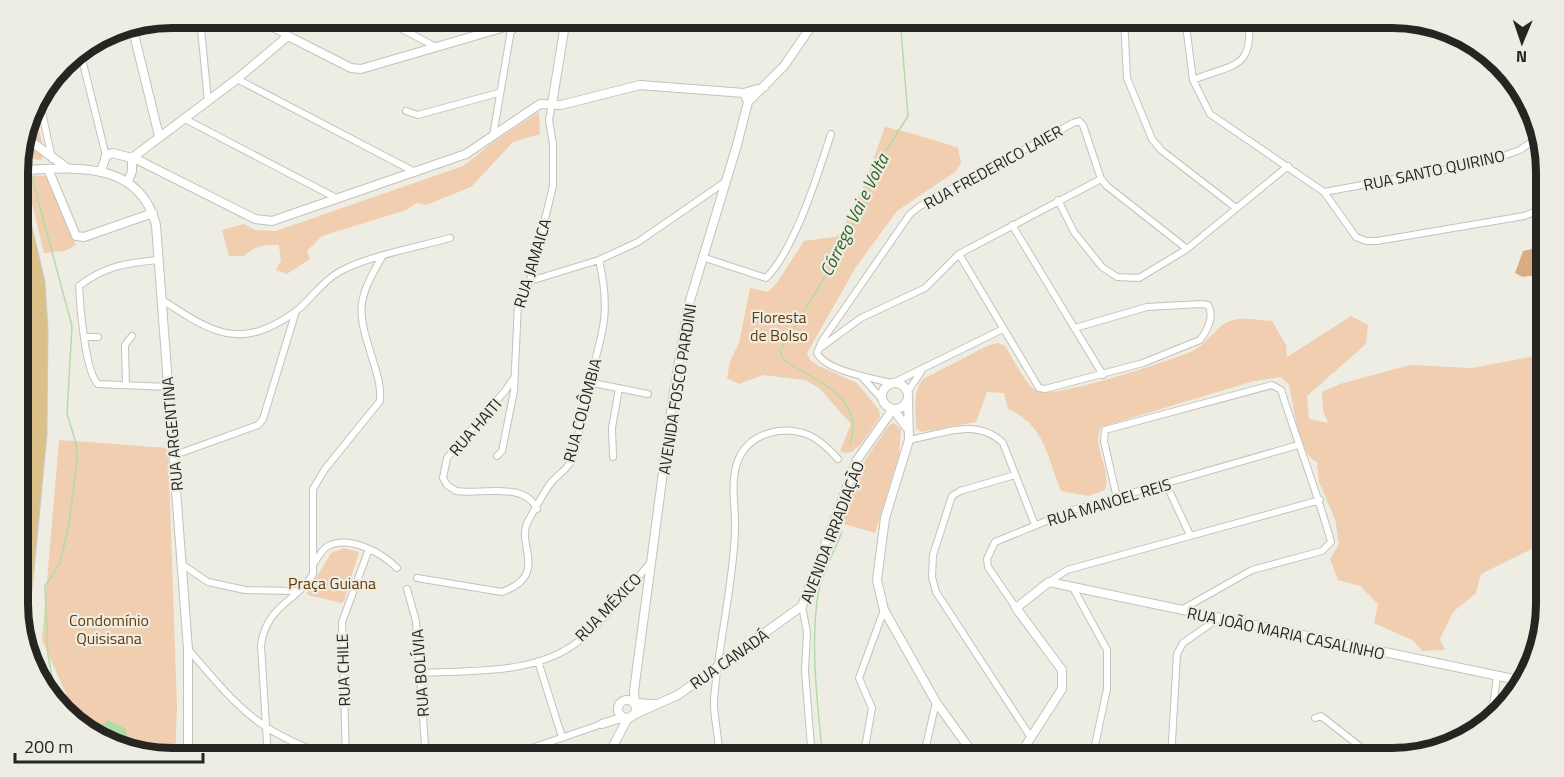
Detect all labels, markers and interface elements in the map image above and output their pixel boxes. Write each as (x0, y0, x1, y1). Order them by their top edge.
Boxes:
north arrow (1492, 12, 1552, 72)
text: N (1516, 45, 1527, 69)
street label: RUA FREDERICO LAIER (919, 119, 1067, 215)
street label: RUA SANTO QUIRINO (1361, 143, 1507, 197)
water label: Córrego Vai e Volta (813, 148, 896, 281)
street label: RUA JAMAICA (507, 215, 557, 311)
street label: AVENIDA FOSCO PARDINI (652, 302, 702, 476)
park label: Floresta de Bolso (750, 305, 808, 347)
street label: RUA COLÔMBIA (557, 355, 608, 465)
street label: RUA ARGENTINA (155, 375, 189, 492)
street label: RUA HAITI (443, 393, 507, 461)
street label: AVENIDA IRRADIAÇÃO (794, 457, 870, 607)
street label: RUA MANOEL REIS (1044, 472, 1174, 532)
street label: RUA MÉXICO (569, 567, 647, 647)
park label: Praça Guiana (288, 571, 376, 595)
street label: RUA JOÃO MARIA CASALINHO (1185, 600, 1387, 666)
park label: Condomínio Quisisana (69, 608, 149, 650)
street label: RUA CANADÁ (685, 623, 774, 695)
street label: RUA BOLÍVIA (405, 628, 435, 718)
street label: RUA CHILE (330, 633, 356, 707)
scale bar (15, 726, 202, 764)
text: 200 m (24, 733, 73, 760)

